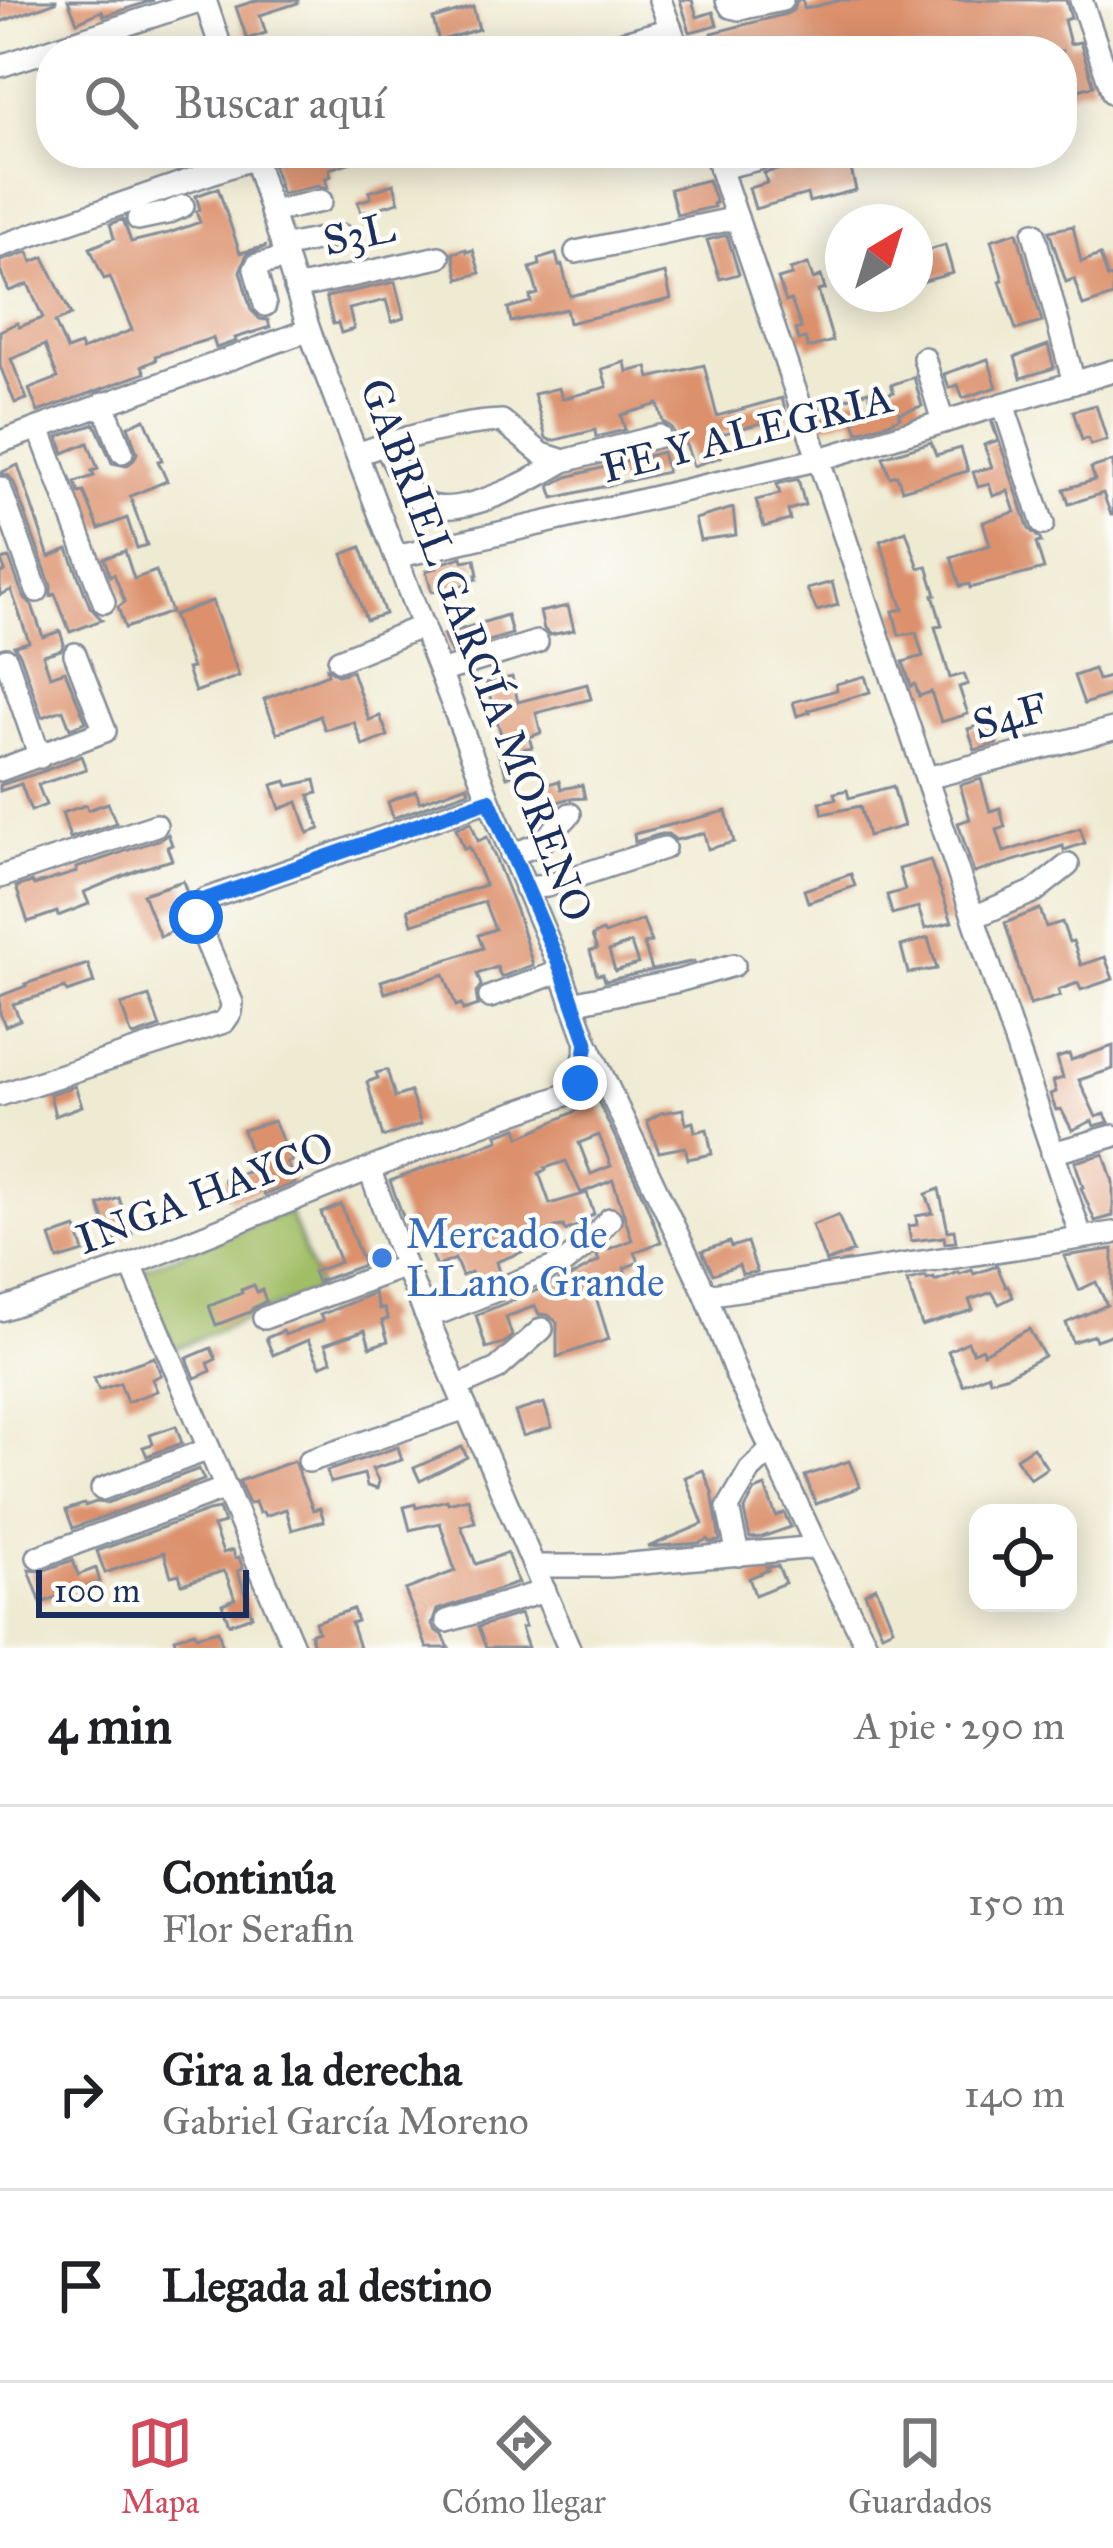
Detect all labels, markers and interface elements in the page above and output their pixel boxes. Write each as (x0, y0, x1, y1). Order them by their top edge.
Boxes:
search box (36, 36, 1077, 168)
icon: search (78, 69, 144, 135)
text: Buscar aquí (174, 75, 386, 130)
street label: S3L (318, 201, 400, 267)
north arrow (825, 204, 933, 312)
street label: GABRIEL GARCÍA MORENO (348, 371, 605, 929)
street label: FE Y ALEGRIA (596, 372, 898, 494)
street label: S4F (967, 681, 1053, 751)
route start (169, 890, 223, 944)
route end (553, 1056, 607, 1110)
street label: INGA HAYCO (69, 1120, 341, 1266)
place label: Mercado de LLano Grande (406, 1208, 665, 1308)
marker: Mercado de LLano Grande (369, 1245, 395, 1271)
map controls (969, 1504, 1077, 1612)
button: locate (969, 1504, 1077, 1612)
scale bar (36, 1564, 249, 1617)
text: 100 m (54, 1571, 140, 1611)
text: 4 min (48, 1695, 172, 1757)
text: A pie · 290 m (855, 1702, 1065, 1750)
text: Continúa (162, 1850, 335, 1905)
icon: ahead (48, 1869, 114, 1935)
text: 150 m (968, 1878, 1065, 1926)
text: Flor Serafin (162, 1905, 354, 1953)
text: Gira a la derecha (162, 2042, 462, 2097)
icon: right (48, 2061, 114, 2127)
text: 140 m (964, 2070, 1065, 2118)
text: Gabriel García Moreno (162, 2097, 529, 2145)
icon: arrive (48, 2253, 114, 2319)
text: Llegada al destino (162, 2258, 492, 2313)
tab: Mapa (121, 2410, 200, 2522)
tab: Cómo llegar (442, 2410, 606, 2522)
tab: Guardados (848, 2410, 992, 2522)

